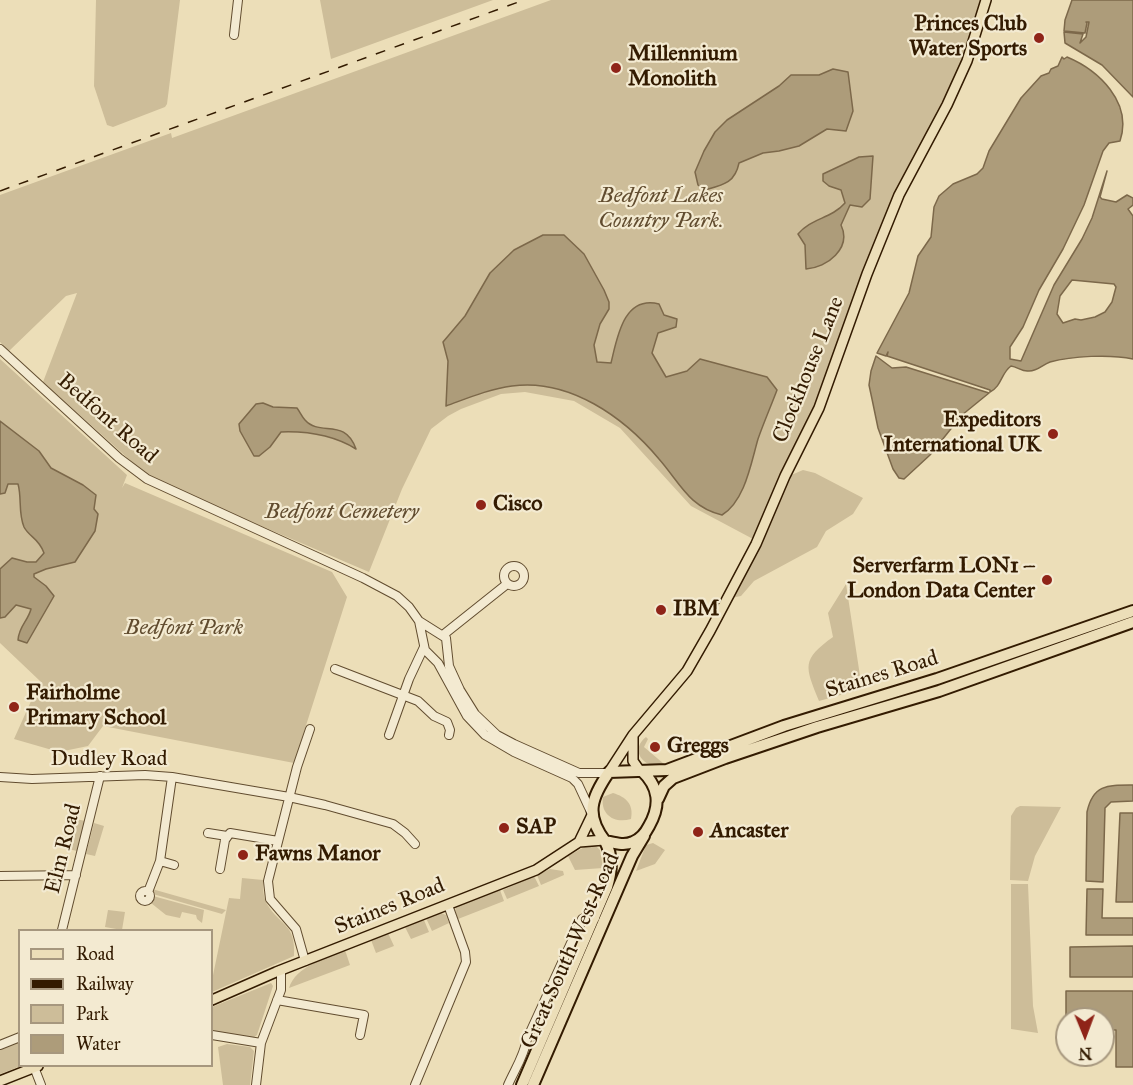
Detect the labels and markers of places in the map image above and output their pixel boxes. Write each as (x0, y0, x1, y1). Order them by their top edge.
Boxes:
place label: Princes Club Water Sports (909, 12, 1027, 63)
marker: Princes Club Water Sports (1032, 31, 1046, 45)
place label: Millennium Monolith (628, 42, 738, 94)
marker: Millennium Monolith (609, 61, 623, 75)
place label: Expeditors International UK (884, 408, 1041, 460)
marker: Expeditors International UK (1046, 427, 1060, 441)
place label: Cisco (493, 492, 543, 518)
marker: Cisco (474, 498, 488, 512)
place label: Serverfarm LON1 – London Data Center (847, 554, 1035, 606)
marker: Serverfarm LON1 – London Data Center (1040, 573, 1054, 587)
place label: IBM (673, 597, 720, 623)
marker: IBM (654, 603, 668, 617)
place label: Fairholme Primary School (26, 681, 166, 732)
marker: Fairholme Primary School (7, 700, 21, 714)
place label: Greggs (667, 734, 729, 760)
marker: Greggs (648, 740, 662, 754)
place label: SAP (516, 815, 556, 841)
place label: Ancaster (710, 819, 789, 845)
marker: SAP (497, 821, 511, 835)
marker: Ancaster (691, 825, 705, 839)
place label: Fawns Manor (255, 842, 380, 868)
marker: Fawns Manor (236, 848, 250, 862)

